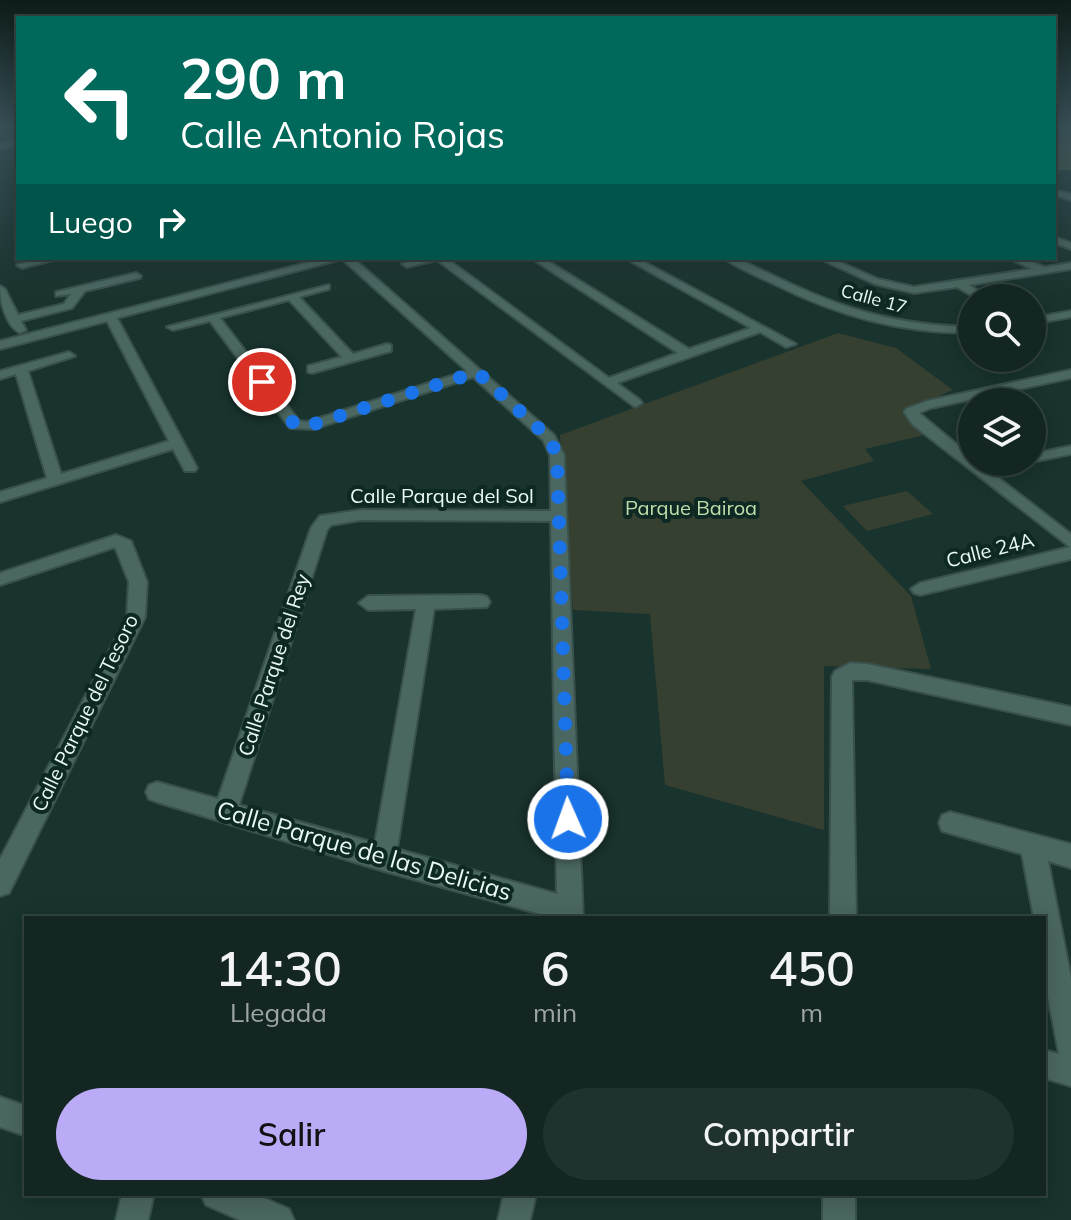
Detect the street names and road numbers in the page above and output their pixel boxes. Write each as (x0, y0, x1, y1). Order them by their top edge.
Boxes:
street label: Calle 17 (839, 279, 910, 318)
street label: Calle Parque del Sol (350, 483, 534, 508)
street label: Calle 24A (943, 526, 1037, 572)
street label: Calle Parque del Rey (232, 570, 315, 759)
street label: Calle Parque del Tesoro (26, 610, 143, 816)
street label: Calle Parque de las Delicias (214, 794, 515, 906)

